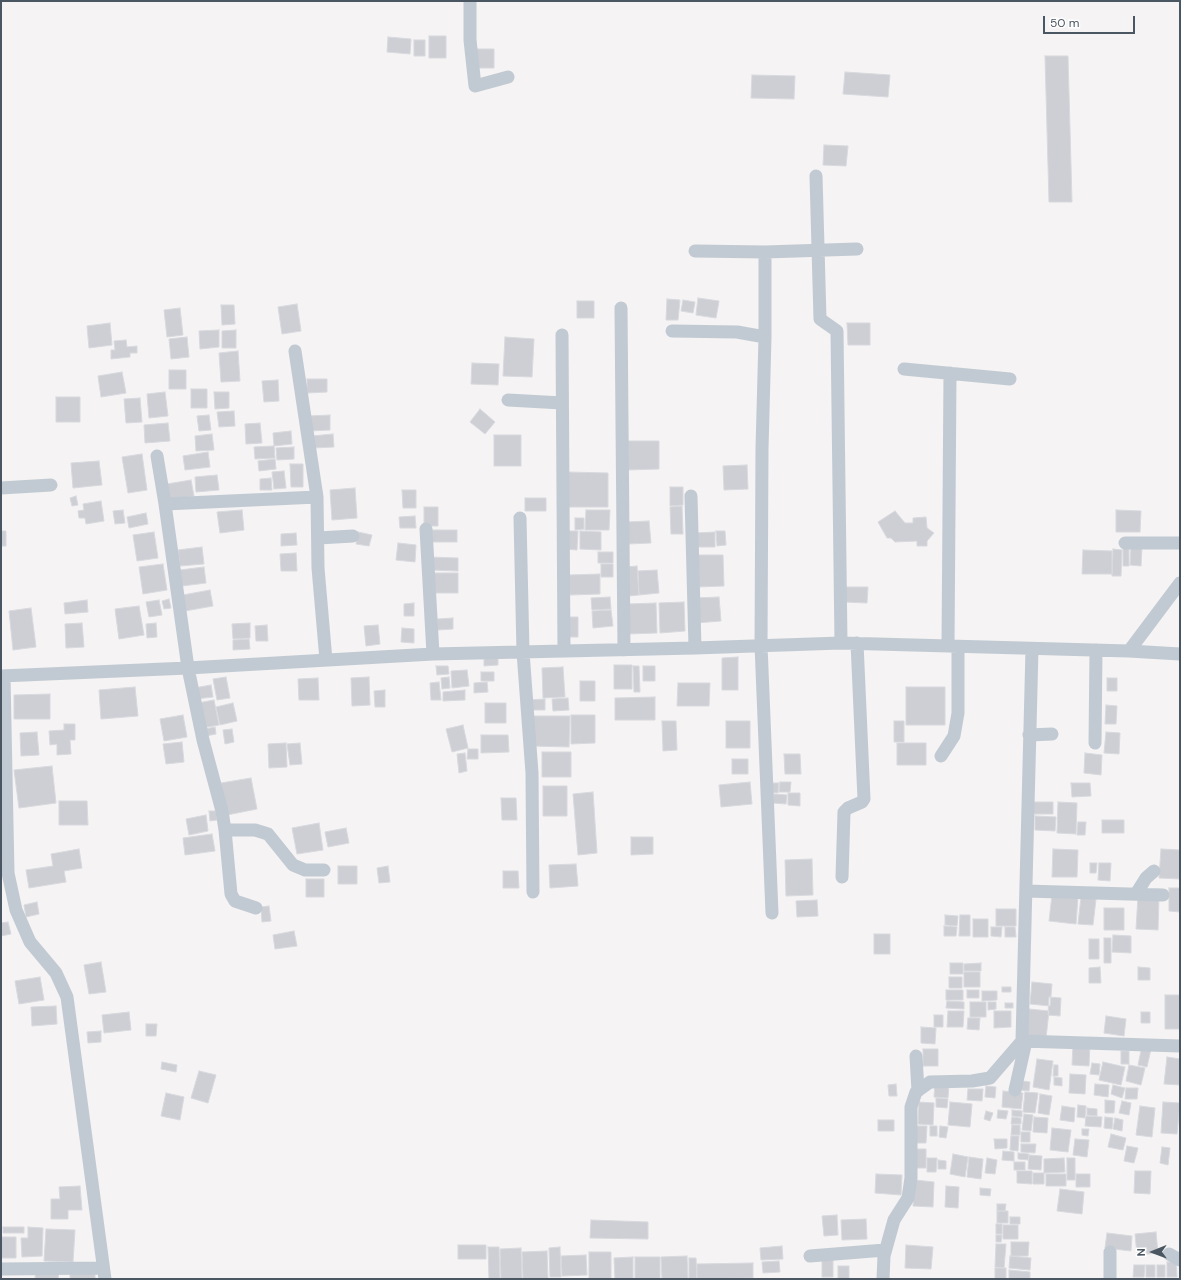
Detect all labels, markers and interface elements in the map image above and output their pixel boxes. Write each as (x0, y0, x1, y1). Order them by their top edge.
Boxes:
scale bar (1045, 8, 1137, 34)
text: 50 m (1050, 15, 1079, 31)
north arrow (1133, 1232, 1173, 1272)
text: N (1134, 1248, 1148, 1256)

